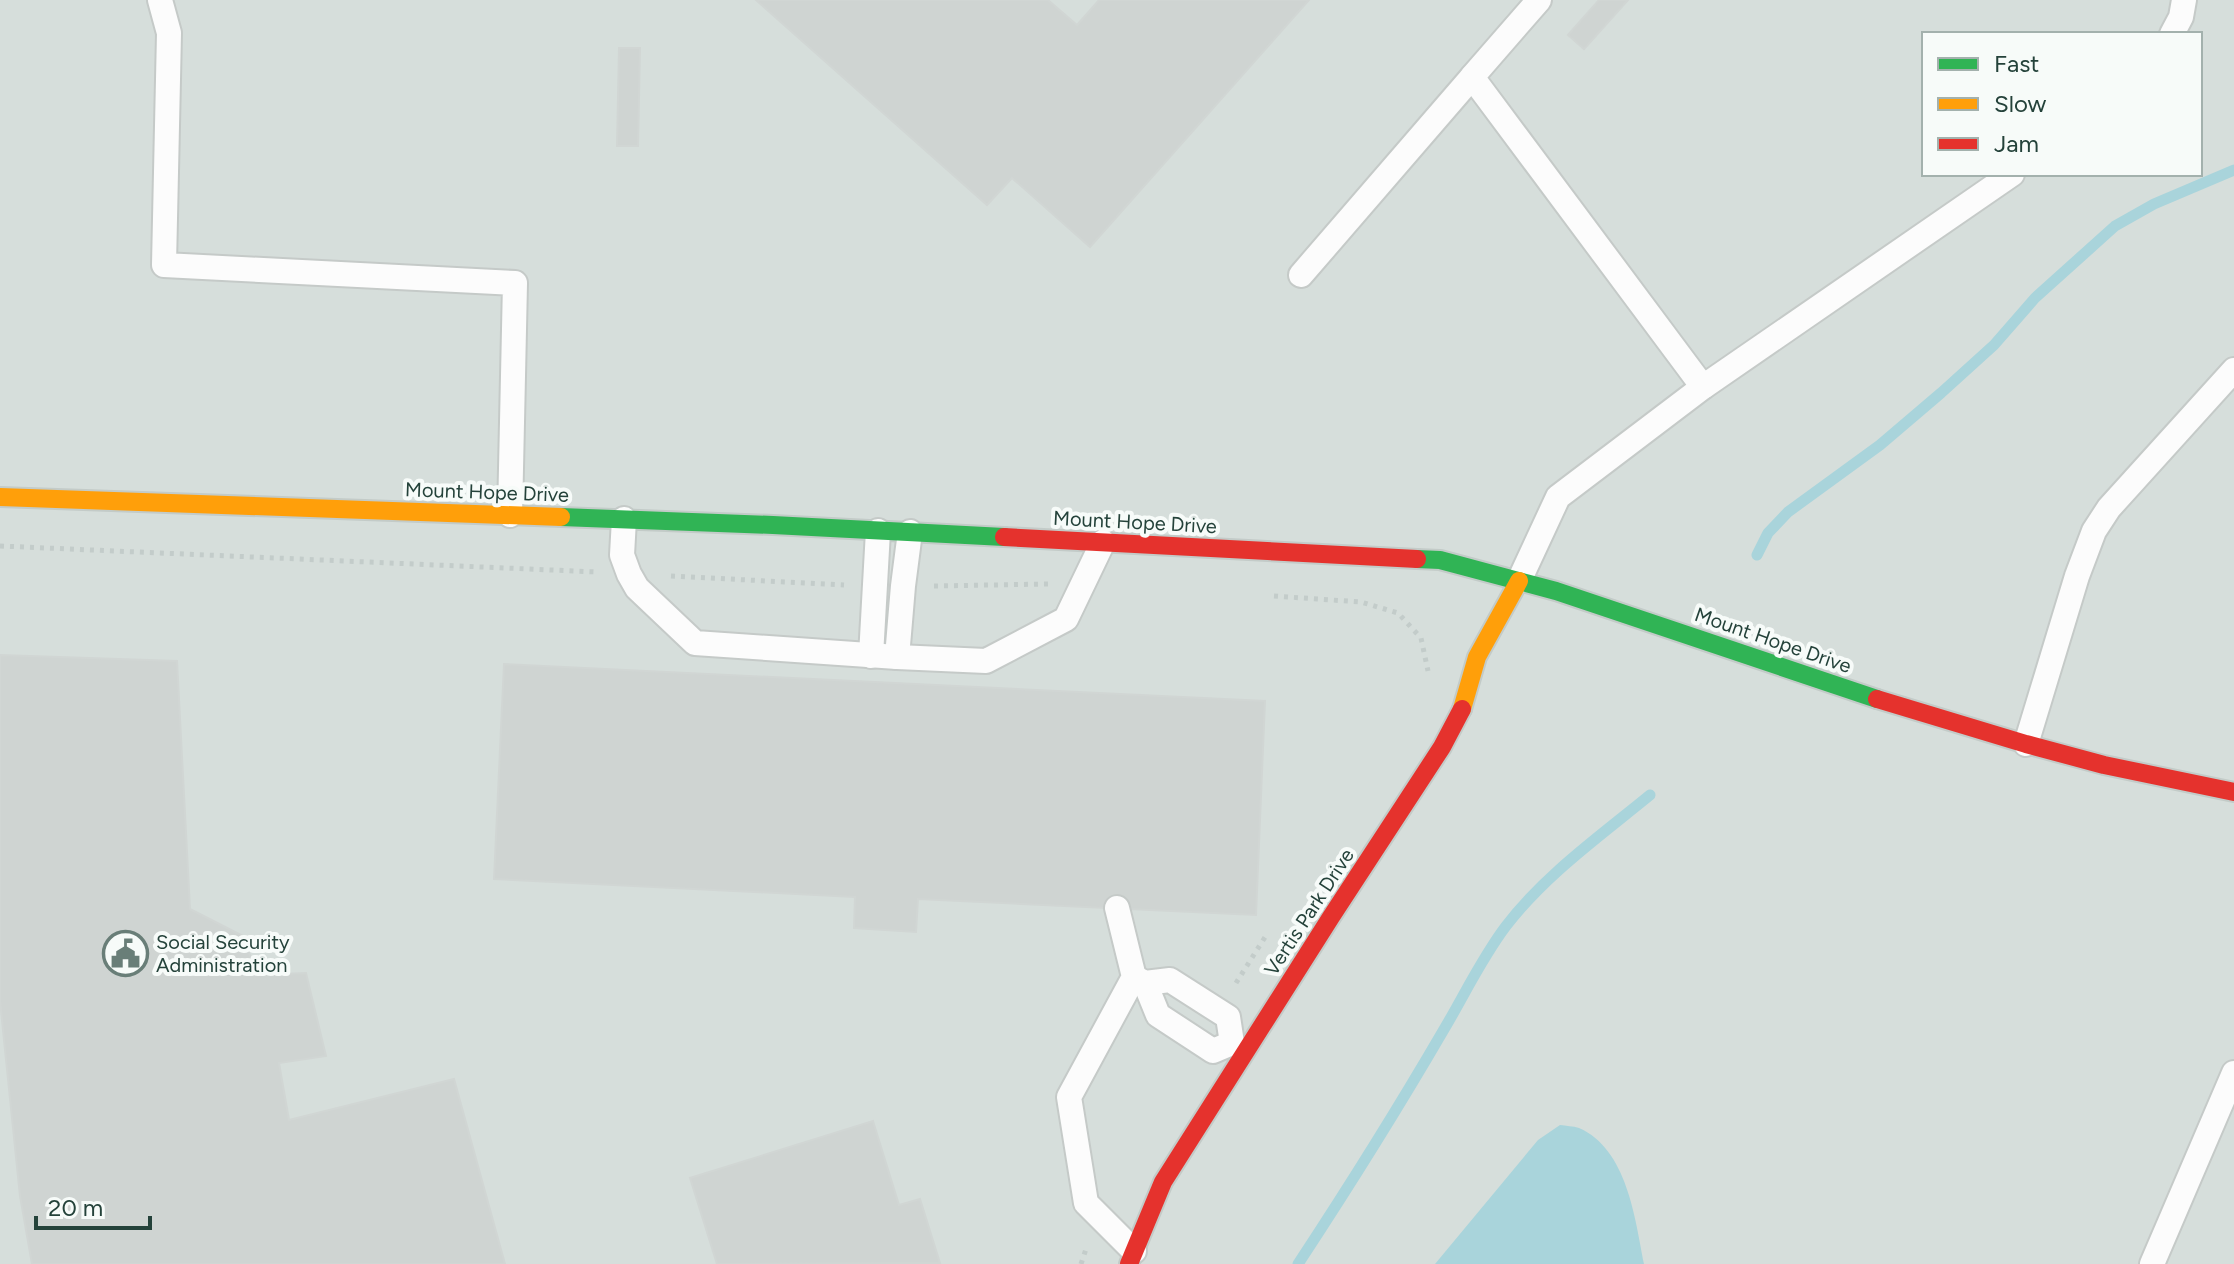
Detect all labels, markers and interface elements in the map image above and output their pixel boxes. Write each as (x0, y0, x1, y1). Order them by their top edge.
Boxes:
legend (1922, 32, 2202, 176)
text: Fast (1994, 49, 2039, 78)
text: Slow (1994, 89, 2047, 118)
text: Jam (1994, 129, 2039, 158)
street label: Mount Hope Drive (405, 477, 569, 507)
street label: Mount Hope Drive (1053, 506, 1218, 538)
street label: Mount Hope Drive (1692, 602, 1854, 678)
street label: Vertis Park Drive (1259, 844, 1359, 980)
public building icon: Social Security Administration (101, 930, 149, 978)
place label: Social Security Administration (156, 930, 290, 977)
scale bar (36, 1180, 150, 1230)
text: 20 m (48, 1193, 103, 1222)

